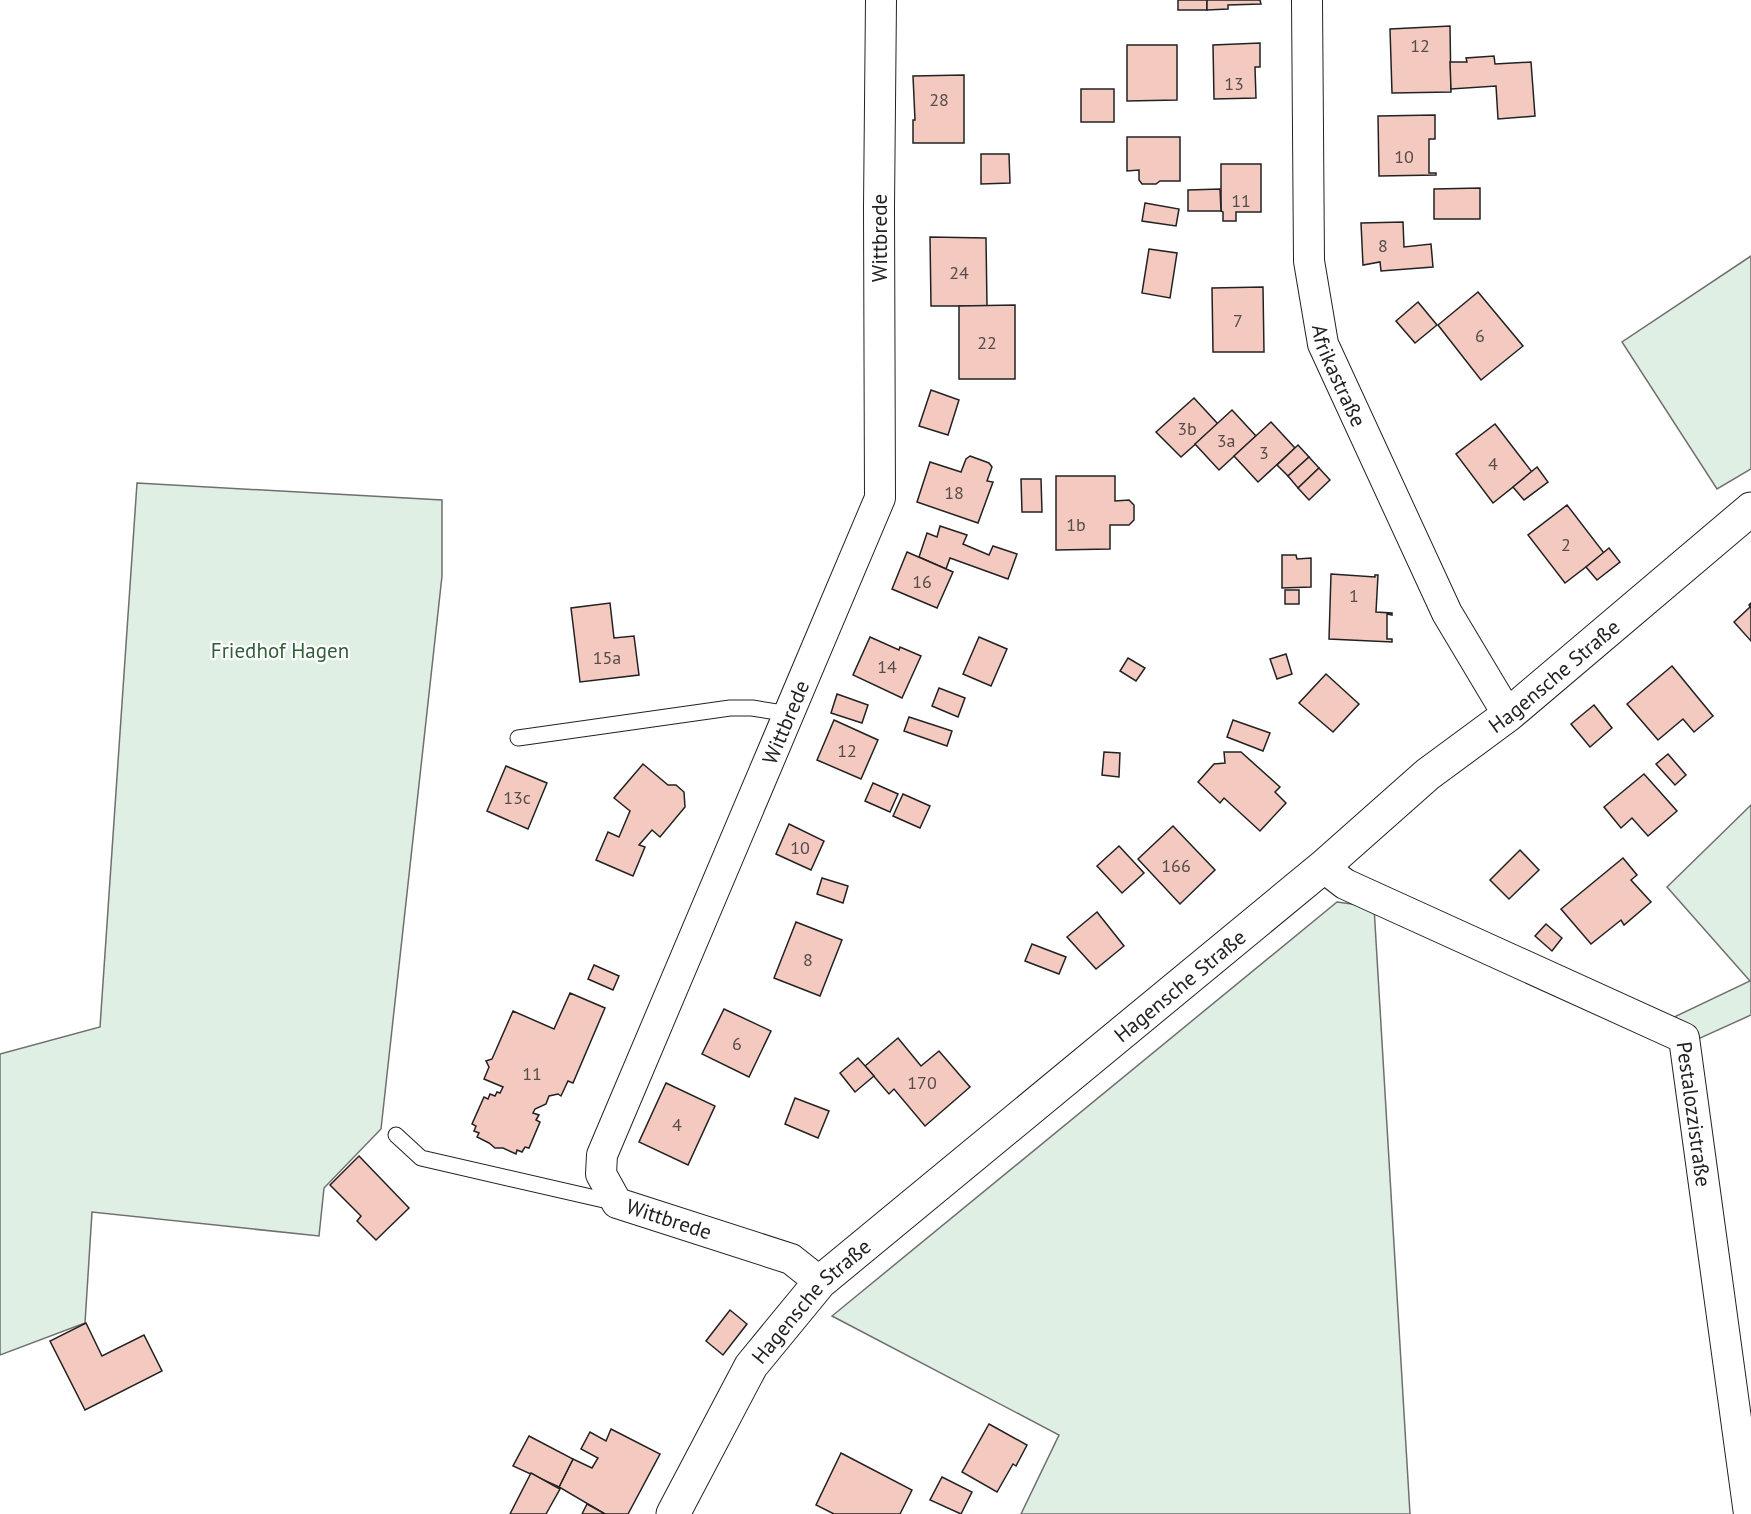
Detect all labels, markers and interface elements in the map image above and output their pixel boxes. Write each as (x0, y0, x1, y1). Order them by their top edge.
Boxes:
house number: 12 (1410, 34, 1430, 57)
house number: 13 (1224, 72, 1244, 95)
house number: 28 (929, 88, 949, 111)
house number: 10 (1394, 145, 1414, 168)
house number: 11 (1231, 189, 1251, 212)
street label: Wittbrede (866, 194, 893, 282)
house number: 8 (1378, 234, 1388, 257)
house number: 24 (949, 261, 969, 284)
house number: 7 (1233, 309, 1243, 332)
street label: Afrikastraße (1306, 322, 1373, 431)
house number: 6 (1475, 324, 1485, 347)
house number: 22 (977, 331, 997, 354)
house number: 3b (1177, 417, 1197, 440)
house number: 3a (1217, 429, 1235, 452)
house number: 3 (1259, 441, 1269, 464)
house number: 4 (1488, 452, 1498, 475)
house number: 18 (944, 481, 964, 504)
house number: 1b (1066, 513, 1086, 536)
house number: 2 (1561, 533, 1571, 556)
house number: 16 (912, 570, 932, 593)
house number: 1 (1349, 584, 1359, 607)
street label: Hagensche Straße (1483, 613, 1625, 739)
park label: Friedhof Hagen (211, 637, 349, 664)
house number: 15a (593, 646, 621, 669)
house number: 14 (877, 655, 897, 678)
street label: Wittbrede (756, 676, 815, 768)
house number: 12 (837, 739, 857, 762)
house number: 13c (503, 786, 531, 809)
house number: 10 (790, 836, 810, 859)
house number: 166 (1161, 854, 1191, 877)
street label: Hagensche Straße (1108, 923, 1251, 1048)
house number: 8 (803, 948, 813, 971)
house number: 6 (732, 1032, 742, 1055)
street label: Pestalozzistraße (1671, 1040, 1718, 1188)
house number: 11 (522, 1062, 542, 1085)
house number: 170 (907, 1071, 937, 1094)
house number: 4 (672, 1113, 682, 1136)
street label: Wittbrede (623, 1193, 715, 1245)
street label: Hagensche Straße (745, 1232, 876, 1369)

